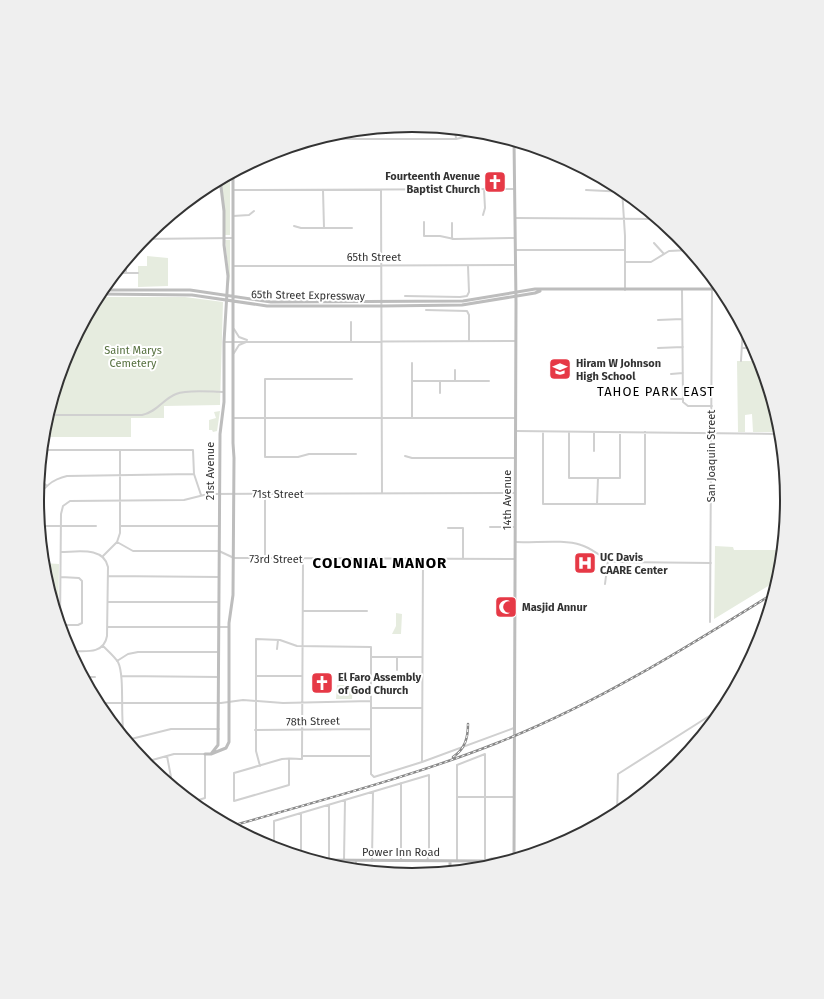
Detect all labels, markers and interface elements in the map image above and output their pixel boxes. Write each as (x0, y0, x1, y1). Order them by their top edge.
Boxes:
church icon: Fourteenth Avenue Baptist Church (482, 169, 508, 195)
place label: Fourteenth Avenue Baptist Church (385, 170, 480, 196)
street label: 65th Street (347, 251, 401, 264)
street label: 65th Street Expressway (251, 288, 366, 303)
park label: Saint Marys Cemetery (104, 344, 162, 370)
school or university icon: Hiram W Johnson High School (547, 356, 573, 382)
place label: Hiram W Johnson High School (576, 357, 661, 383)
district label: TAHOE PARK EAST (597, 384, 715, 399)
street label: San Joaquin Street (705, 410, 718, 502)
street label: 21st Avenue (204, 442, 217, 500)
street label: 14th Avenue (501, 470, 514, 530)
street label: 71st Street (252, 488, 304, 501)
hospital icon: UC Davis CAARE Center (572, 550, 598, 576)
place label: UC Davis CAARE Center (600, 551, 668, 577)
street label: 73rd Street (249, 553, 303, 566)
district label: COLONIAL MANOR (313, 554, 447, 572)
mosque icon: Masjid Annur (493, 594, 519, 620)
place label: Masjid Annur (522, 601, 588, 614)
church icon: El Faro Assembly of God Church (309, 670, 335, 696)
place label: El Faro Assembly of God Church (338, 671, 422, 697)
street label: 78th Street (286, 715, 340, 728)
street label: Power Inn Road (362, 846, 440, 859)

